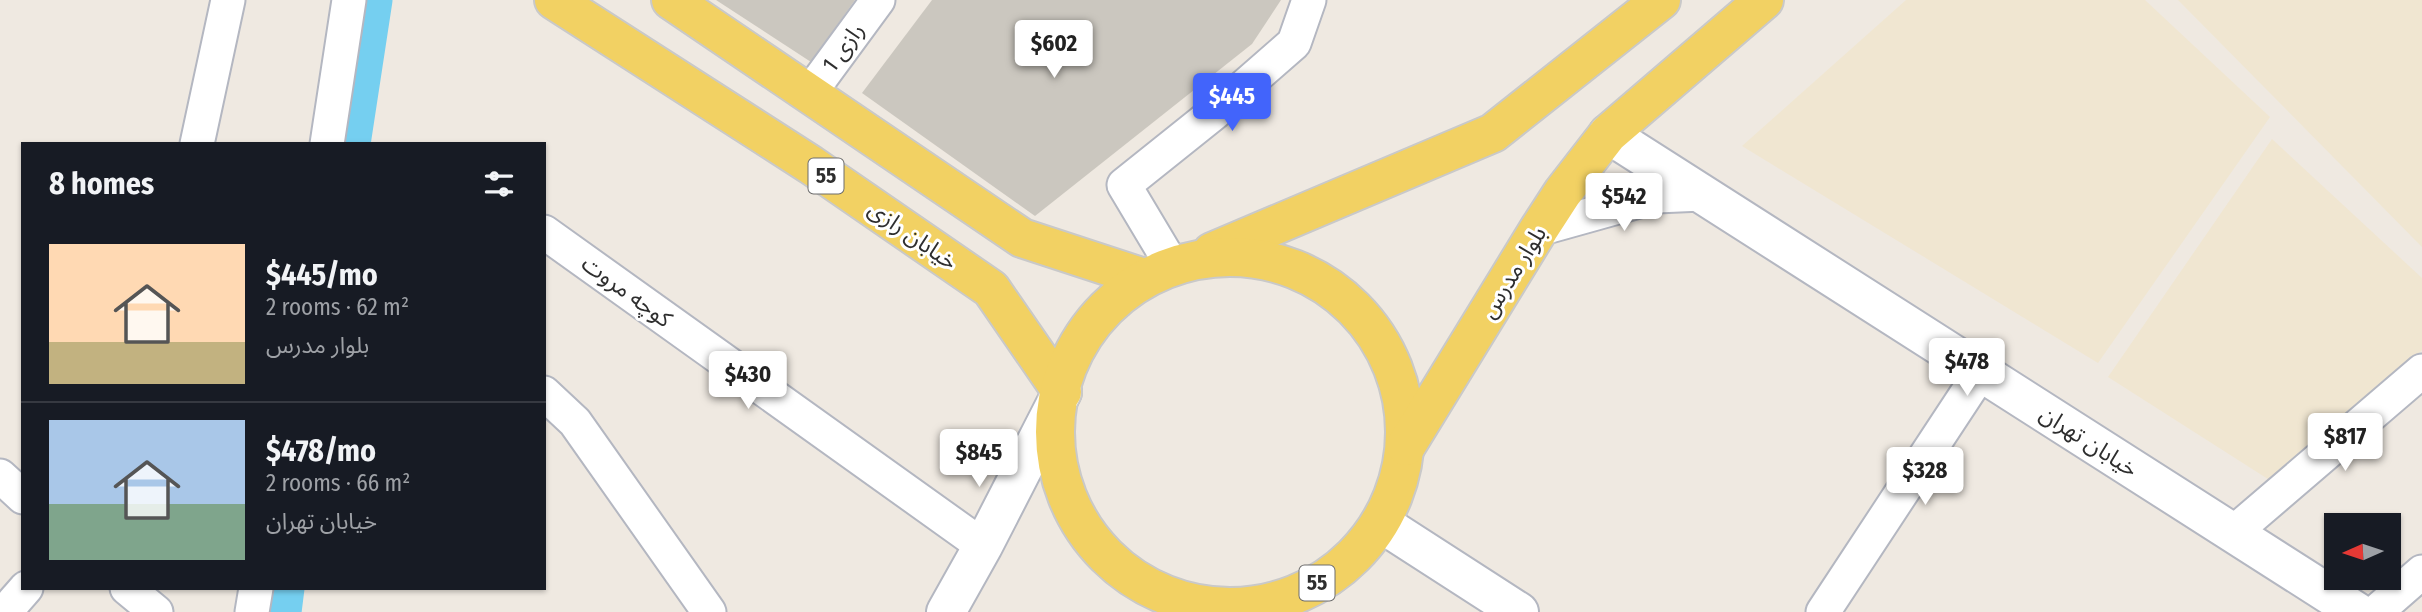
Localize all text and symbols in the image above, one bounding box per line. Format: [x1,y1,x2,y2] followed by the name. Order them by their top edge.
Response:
[816,17,870,77] street label: رازی 1
[1013,20,1095,80] pin: $602
[1031,29,1077,57] text: $602
[1191,74,1273,133] pin: $445
[1209,82,1255,110] text: $445
[808,158,844,194] road number: 55
[480,165,518,203] icon: filters
[49,166,154,202] text: 8 homes
[1583,174,1665,233] pin: $542
[1602,182,1646,210] text: $542
[863,194,963,276] street label: خیابان رازی
[1474,221,1552,323] street label: بلوار مدرس
[576,249,678,334] street label: کوچه مروت
[266,257,378,293] text: $445/mo
[105,272,189,356] icon: home
[266,293,409,321] text: 2 rooms · 62 m²
[266,331,369,359] text: بلوار مدرس
[1926,338,2008,398] pin: $478
[1945,347,1989,375] text: $478
[707,352,789,411] pin: $430
[725,360,771,388] text: $430
[2035,399,2143,483] street label: خیابان تهران
[2304,414,2386,473] pin: $817
[2324,422,2366,450] text: $817
[938,430,1020,489] pin: $845
[266,433,376,469] text: $478/mo
[956,438,1002,466] text: $845
[105,448,189,532] icon: home
[1884,448,1966,507] pin: $328
[1903,456,1947,484] text: $328
[266,469,410,497] text: 2 rooms · 66 m²
[266,507,377,535] text: خیابان تهران
[2324,513,2401,590] north arrow
[2324,513,2401,590] map controls
[1300,566,1334,600] road number: 55

